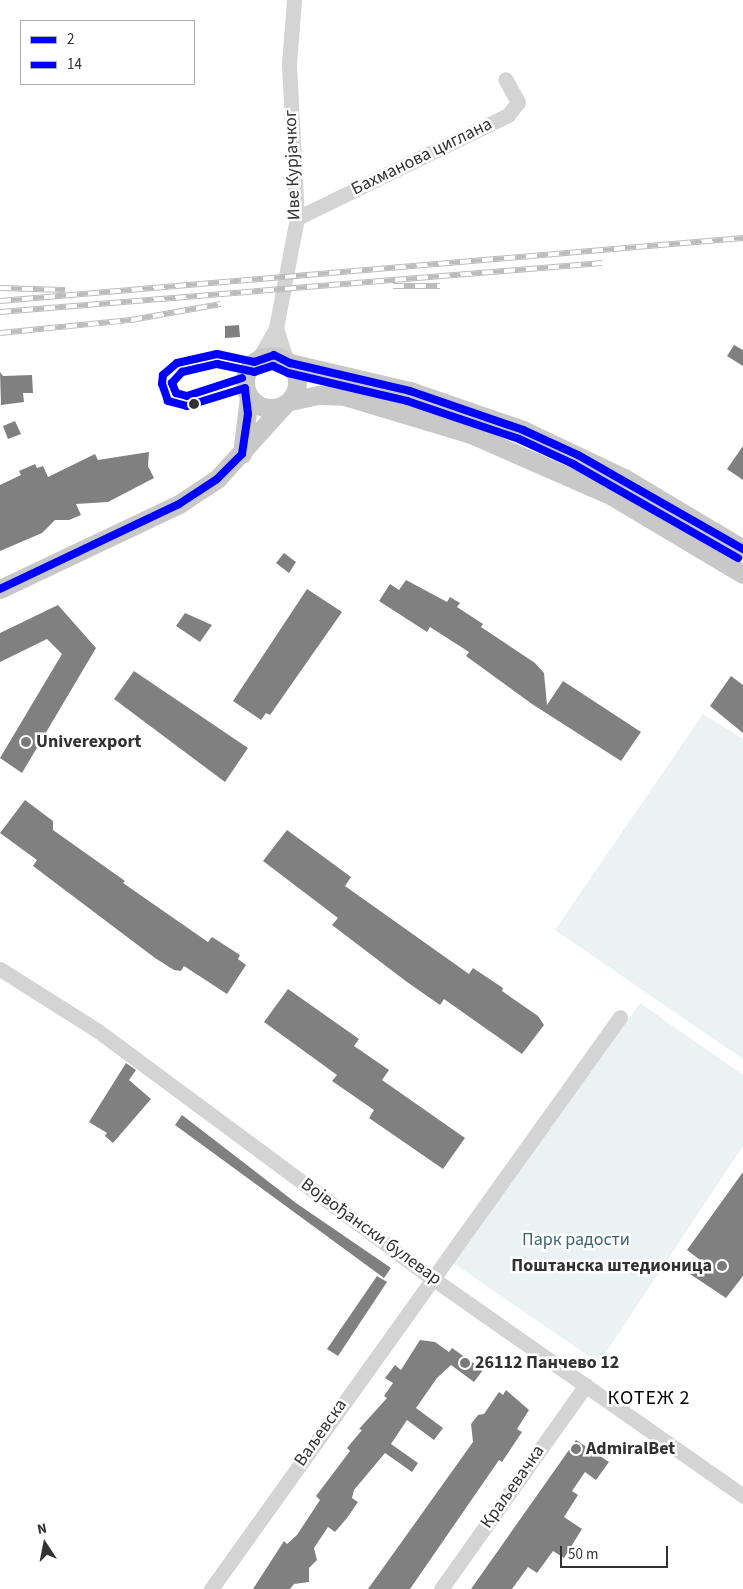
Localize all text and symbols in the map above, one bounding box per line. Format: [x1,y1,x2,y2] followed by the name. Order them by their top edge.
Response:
[20,20,195,85] legend
[67,29,74,50] text: 2
[67,54,82,75] text: 14
[280,109,306,221] street label: Иве Курјачког
[348,114,496,200] street label: Бахманова циглана
[189,399,199,409] unlabelled marker
[36,731,141,753] place label: Univerexport
[20,736,32,748] marker: Univerexport
[297,1174,445,1290] street label: Војвођански булевар
[522,1229,630,1251] park label: Парк радости
[511,1255,712,1277] place label: Поштанска штедионица
[716,1260,728,1272] marker: Поштанска штедионица
[475,1352,619,1374] place label: 26112 Панчево 12
[459,1357,471,1369] marker: 26112 Панчево 12
[607,1386,691,1410] district label: КОТЕЖ 2
[290,1395,352,1471] street label: Ваљевска
[586,1438,675,1460] place label: AdmiralBet
[476,1441,550,1533] street label: Краљевачка
[570,1443,582,1455] marker: AdmiralBet
[20,1519,70,1569] north arrow
[36,1519,49,1540] text: N
[563,1536,670,1568] scale bar
[568,1544,598,1565] text: 50 m

